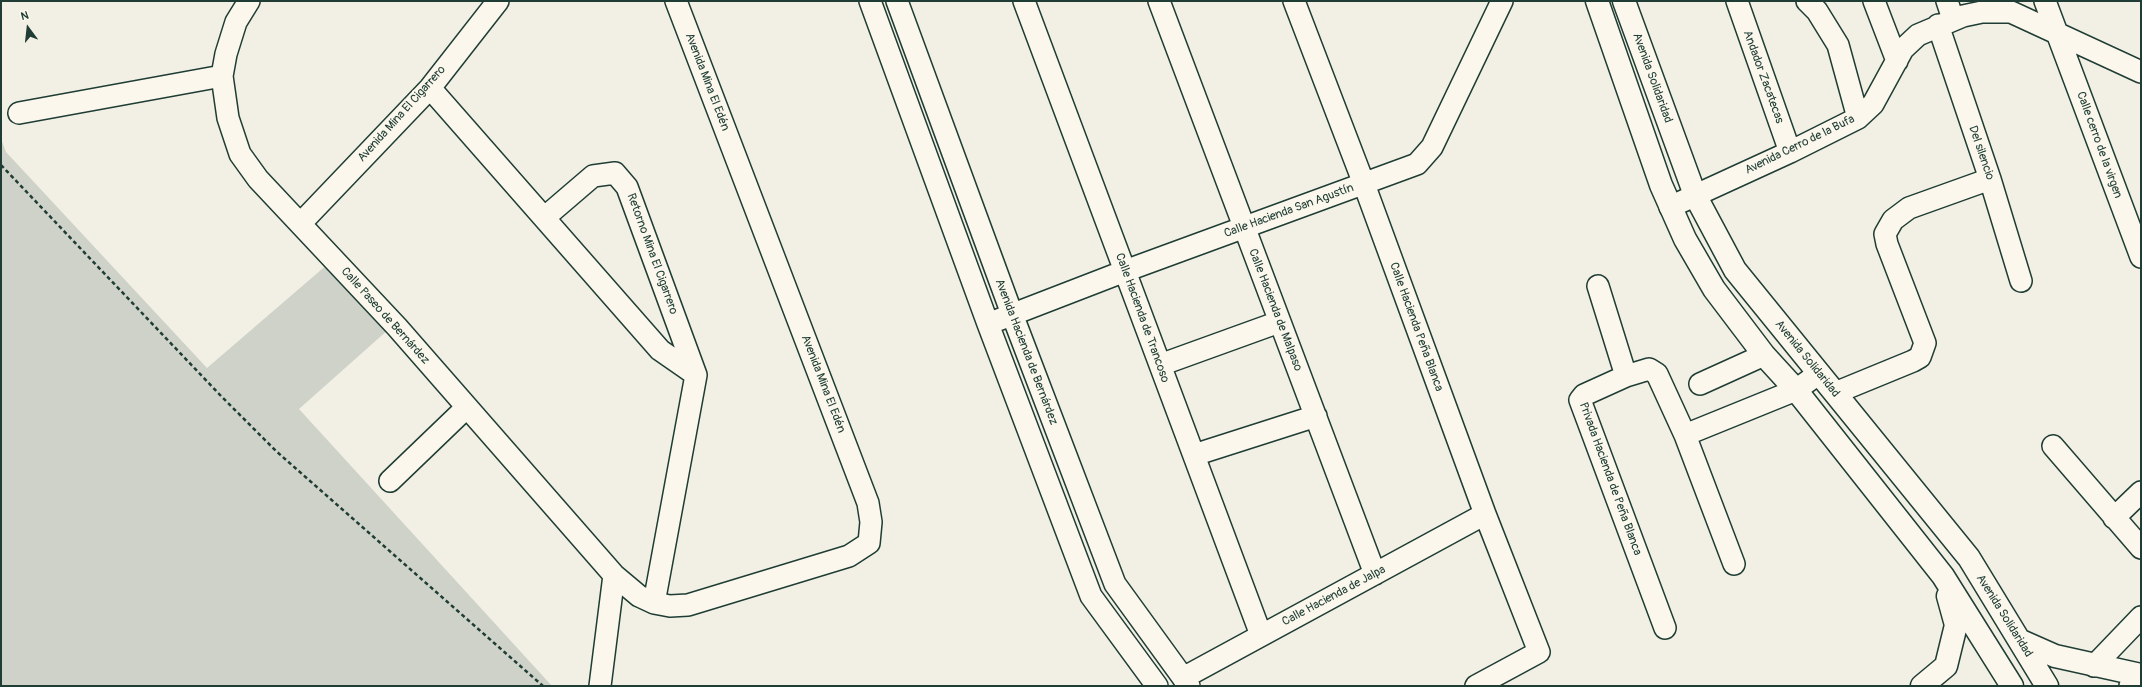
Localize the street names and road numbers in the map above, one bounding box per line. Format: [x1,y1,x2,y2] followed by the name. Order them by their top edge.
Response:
[1739,29,1787,125] street label: Andador Zacatecas
[682,31,732,133] street label: Avenida Mina El Edén
[1629,31,1675,125] street label: Avenida Solidaridad
[355,63,449,165] street label: Avenida Mina El Cigarrero
[2073,90,2125,200] street label: Calle cerro de la virgen
[1743,112,1857,178] street label: Avenida Cerro de la Bufa
[1965,124,1997,182] street label: Del silencio
[1222,181,1356,241] street label: Calle Hacienda San Agustín
[623,192,681,316] street label: Retorno Mina El Cigarrero
[1245,247,1305,373] street label: Calle Hacienda de Malpaso
[1112,251,1172,385] street label: Calle Hacienda de Trancoso
[1386,261,1446,393] street label: Calle Hacienda Peña Blanca
[338,265,432,367] street label: Calle Paseo de Bernárdez
[991,277,1061,427] street label: Avenida Hacienda de Bernárdez
[1772,318,1842,400] street label: Avenida Solidaridad
[798,333,848,435] street label: Avenida Mina El Edén
[1576,401,1644,557] street label: Privada Hacienda de Peña Blanca
[1280,563,1388,629] street label: Calle Hacienda de Jalpa
[1973,572,2035,660] street label: Avenida Solidaridad

